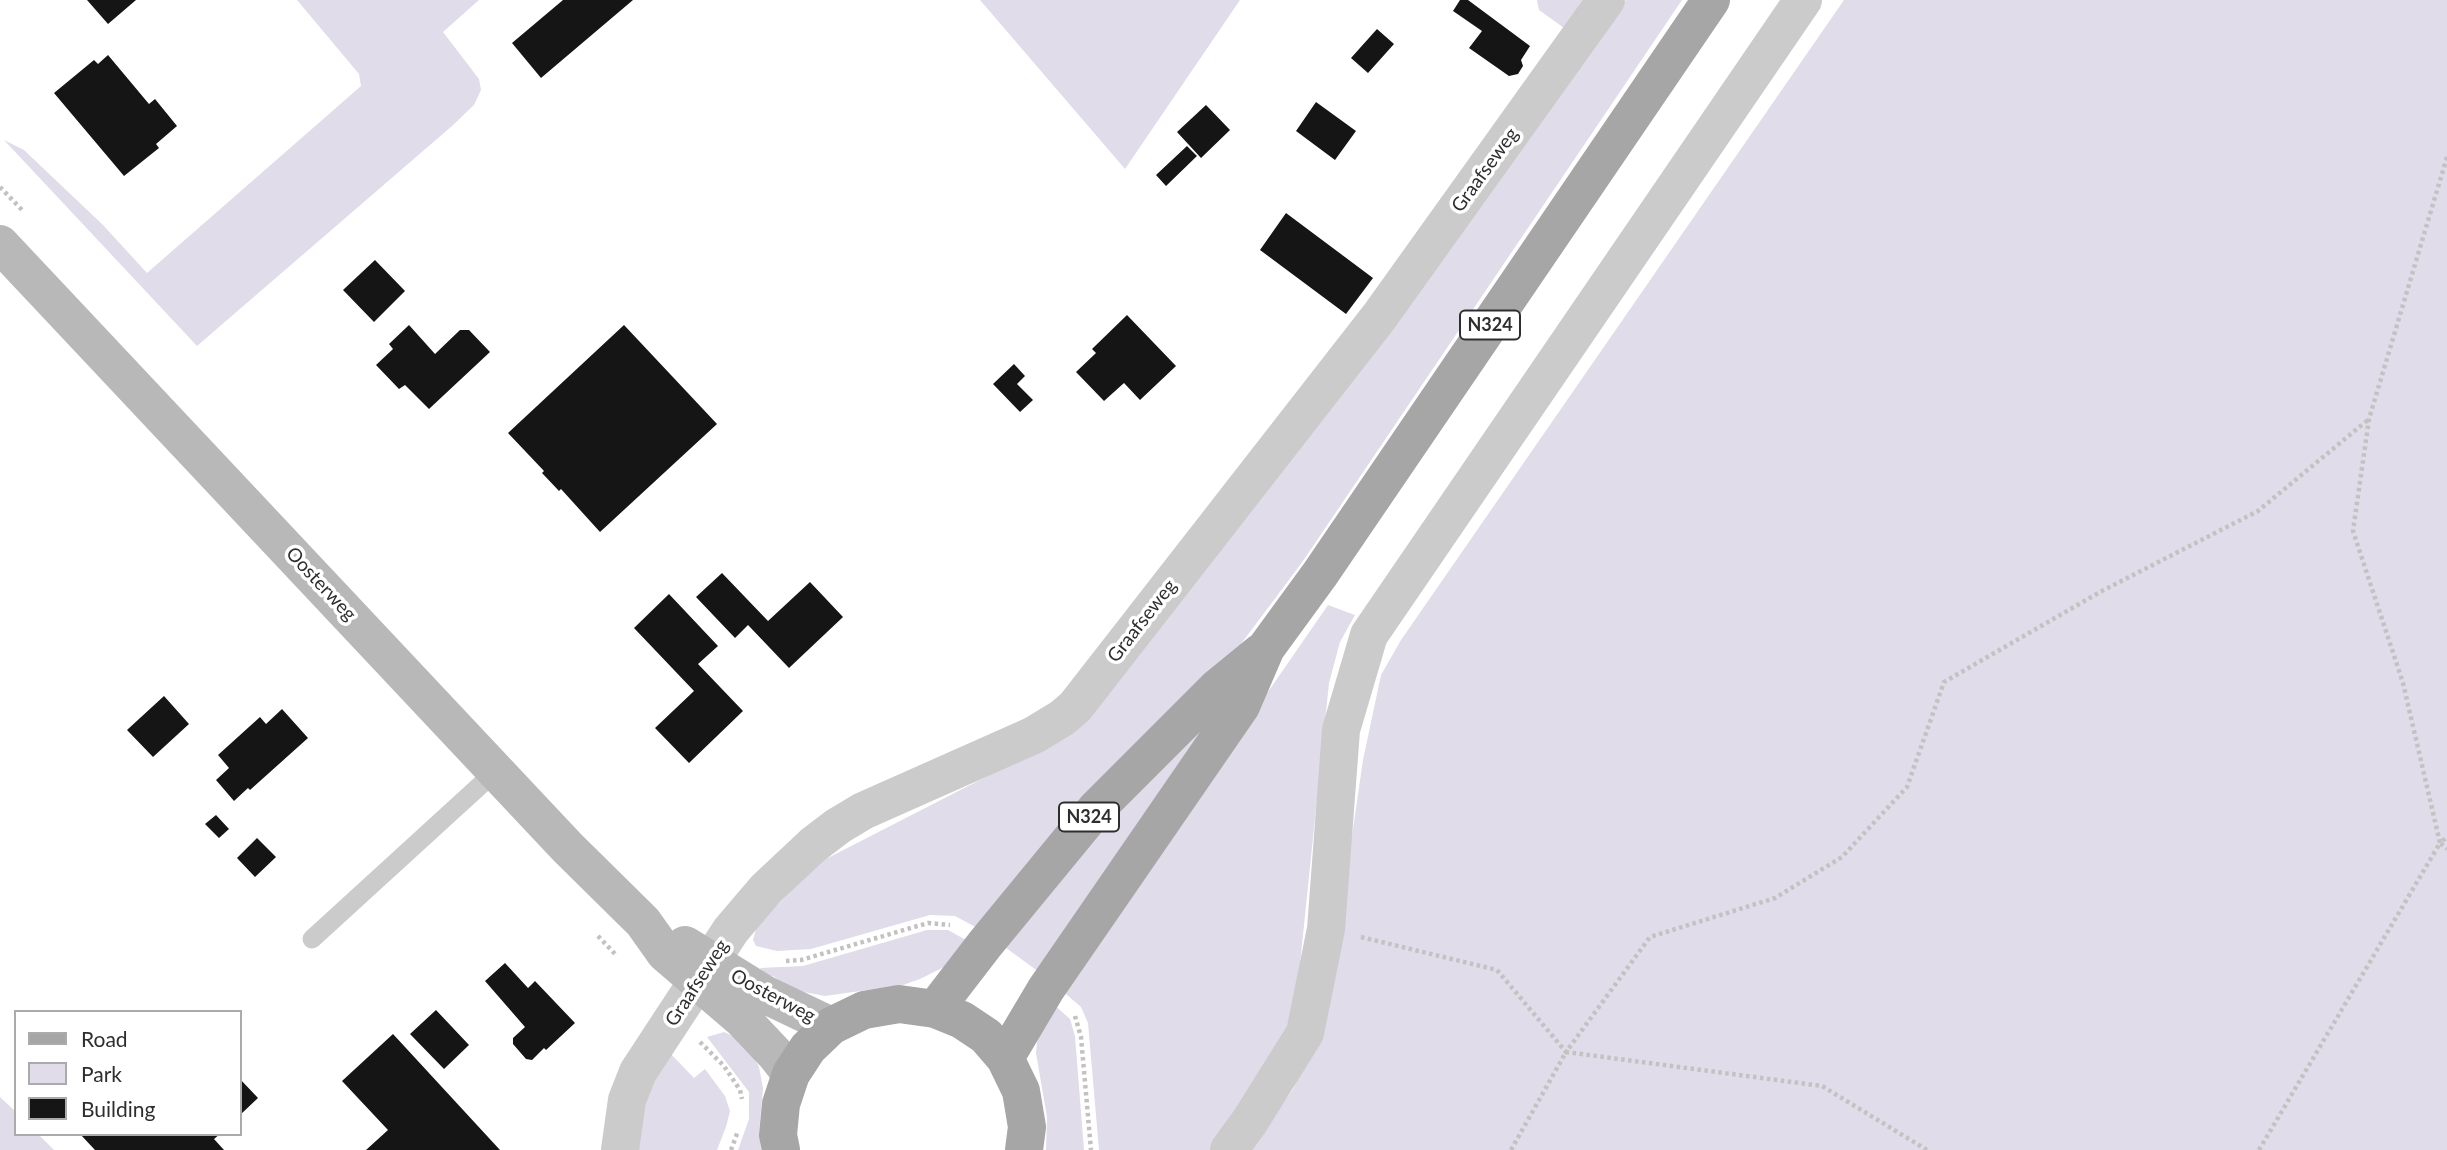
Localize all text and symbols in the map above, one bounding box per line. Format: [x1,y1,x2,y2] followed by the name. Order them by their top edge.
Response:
[1447,123,1523,217] street label: Graafseweg
[1460,310,1520,340] road number: N324
[281,542,361,626] street label: Oosterweg
[1103,575,1181,667] street label: Graafseweg
[1059,802,1119,832] road number: N324
[661,935,733,1031] street label: Graafseweg
[727,964,819,1028] street label: Oosterweg
[14,1010,242,1136] legend
[81,1026,128,1051] text: Road
[81,1061,122,1086] text: Park
[81,1096,156,1121] text: Building

